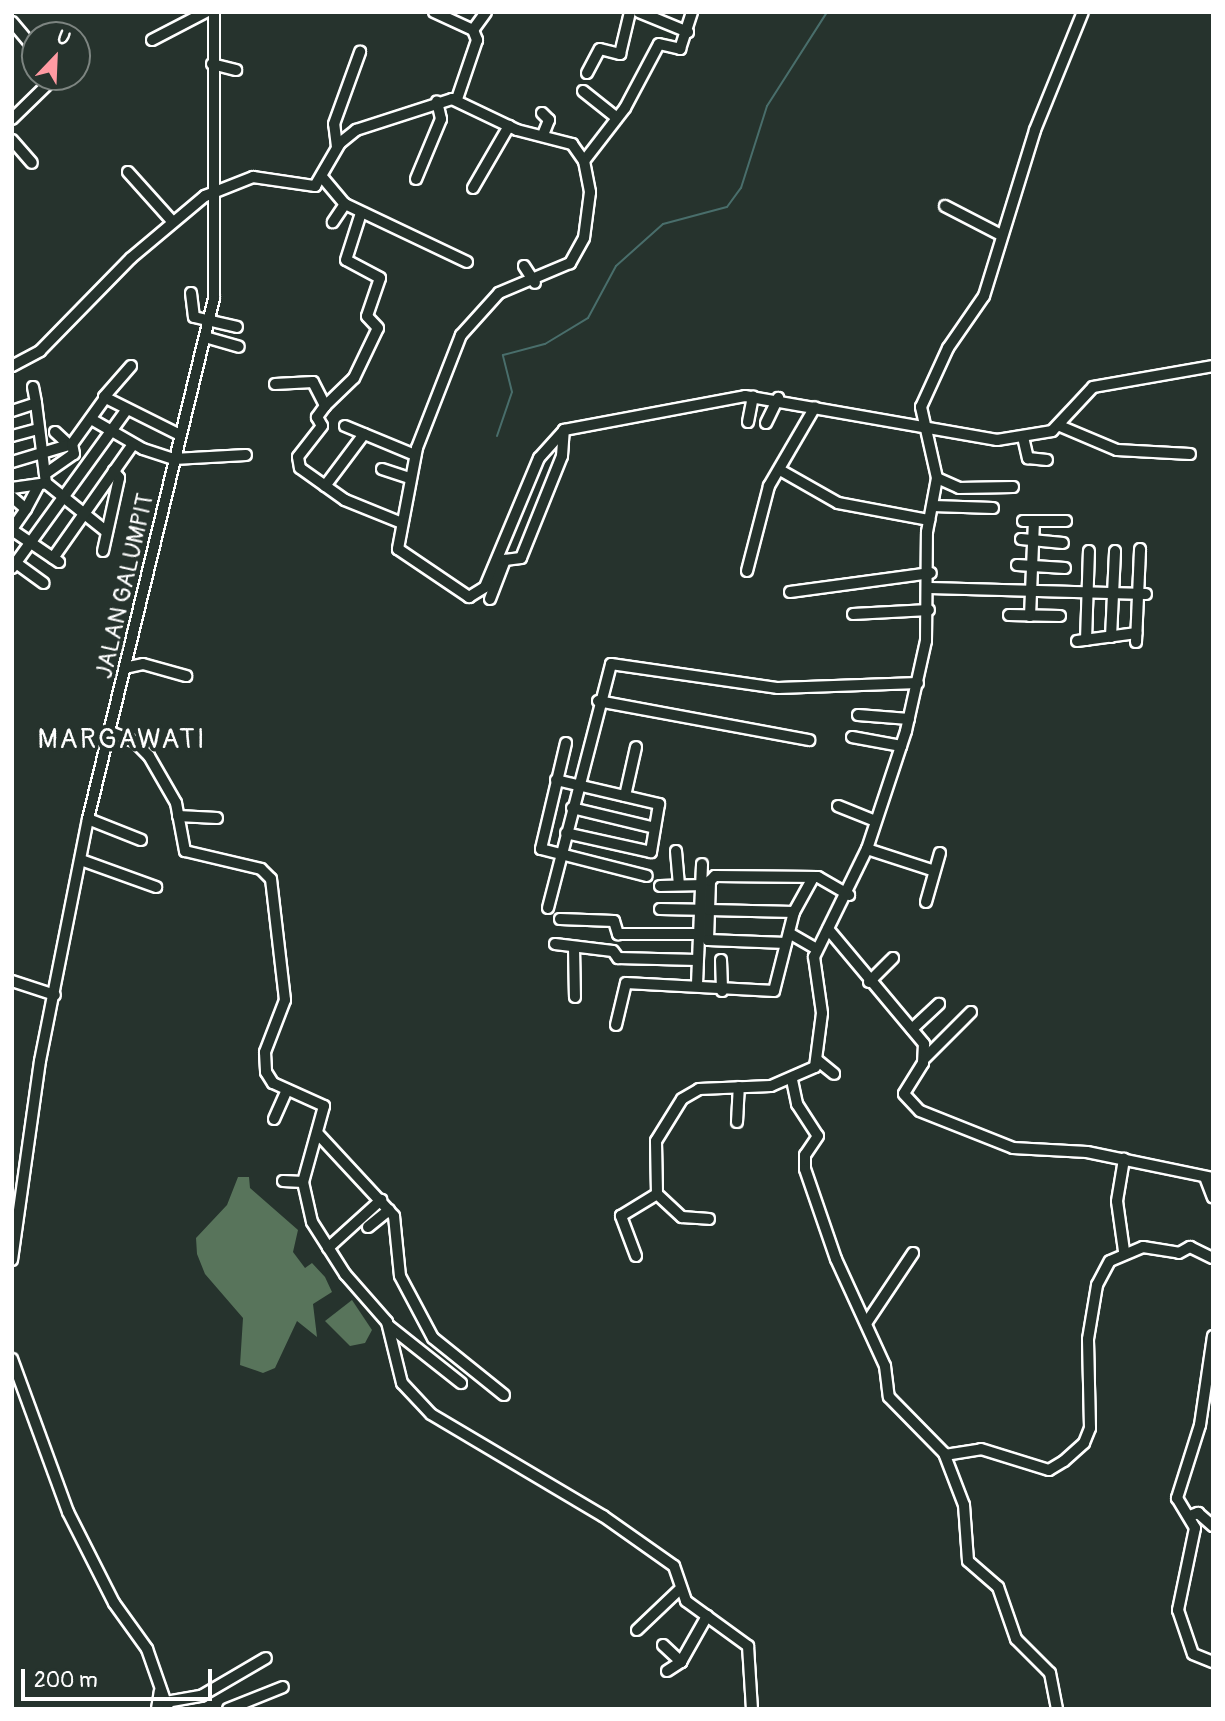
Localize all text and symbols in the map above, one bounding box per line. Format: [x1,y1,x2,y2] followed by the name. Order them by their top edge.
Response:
[21,21,91,91] north arrow
[53,25,74,52] text: U
[90,491,160,681] street label: JALAN GALUMPIT
[39,723,205,757] district label: MARGAWATI
[24,1654,215,1698] scale bar
[34,1667,98,1694] text: 200 m

